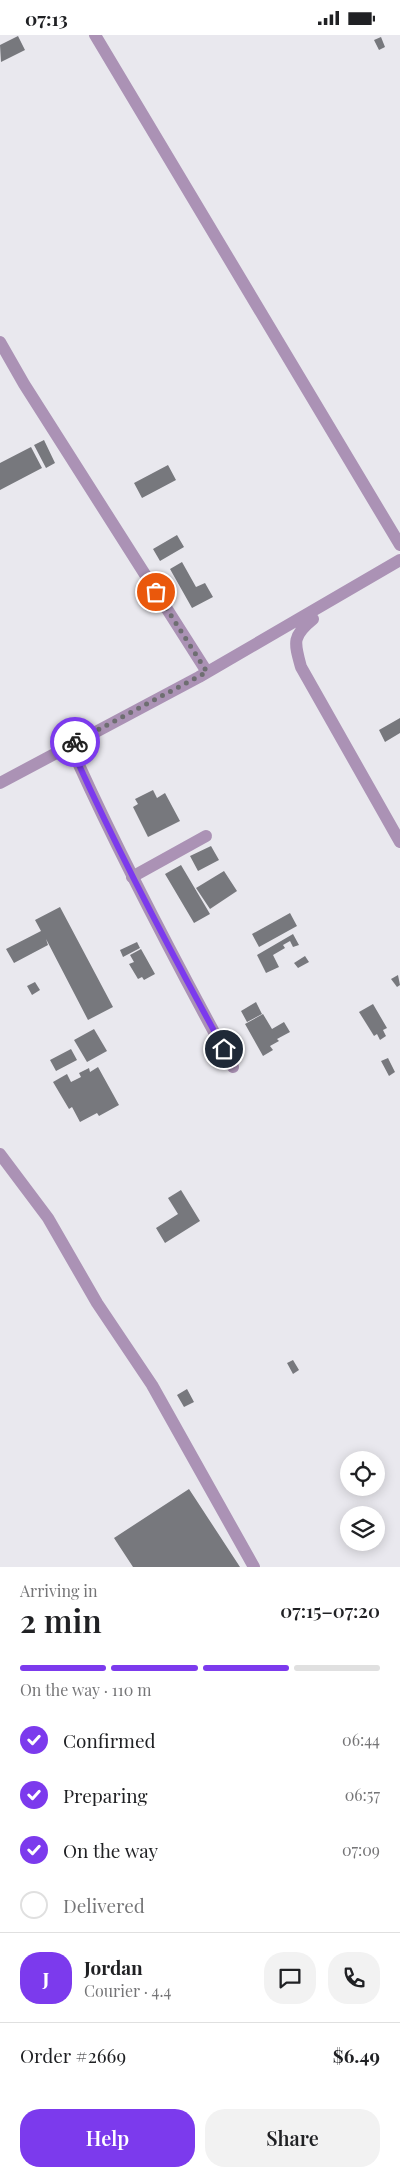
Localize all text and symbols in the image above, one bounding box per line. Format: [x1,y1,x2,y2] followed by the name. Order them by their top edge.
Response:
[25,5,68,31] text: 07:13
[135,571,177,613] pin
[142,578,170,606] icon: bag
[50,717,100,767] courier
[61,728,89,756] icon: bike
[203,1028,245,1070] pin
[210,1035,238,1063] icon: home
[340,1451,385,1551] map controls
[340,1451,385,1496] button: locate
[340,1506,385,1551] button: layers
[20,1580,98,1601] text: Arriving in
[280,1597,380,1623] text: 07:15–07:20
[20,1598,102,1641] text: 2 min
[20,1679,152,1700] text: On the way · 110 m
[20,1726,48,1754] icon: check
[63,1727,156,1753] text: Confirmed
[342,1729,380,1750] text: 06:44
[20,1781,48,1809] icon: check
[63,1782,148,1808] text: Preparing
[345,1784,380,1805] text: 06:57
[20,1836,48,1864] icon: check
[63,1837,158,1863] text: On the way
[342,1839,380,1860] text: 07:09
[63,1892,145,1918] text: Delivered
[264,1952,316,2004] button: chat
[328,1952,380,2004] button: phone
[84,1954,143,1980] text: Jordan
[43,1965,49,1991] text: J
[84,1980,171,2001] text: Courier · 4.4
[20,2042,126,2068] text: Order #2669
[333,2042,380,2068] text: $6.49
[20,2109,195,2167] button: Help
[205,2109,380,2167] button: Share

